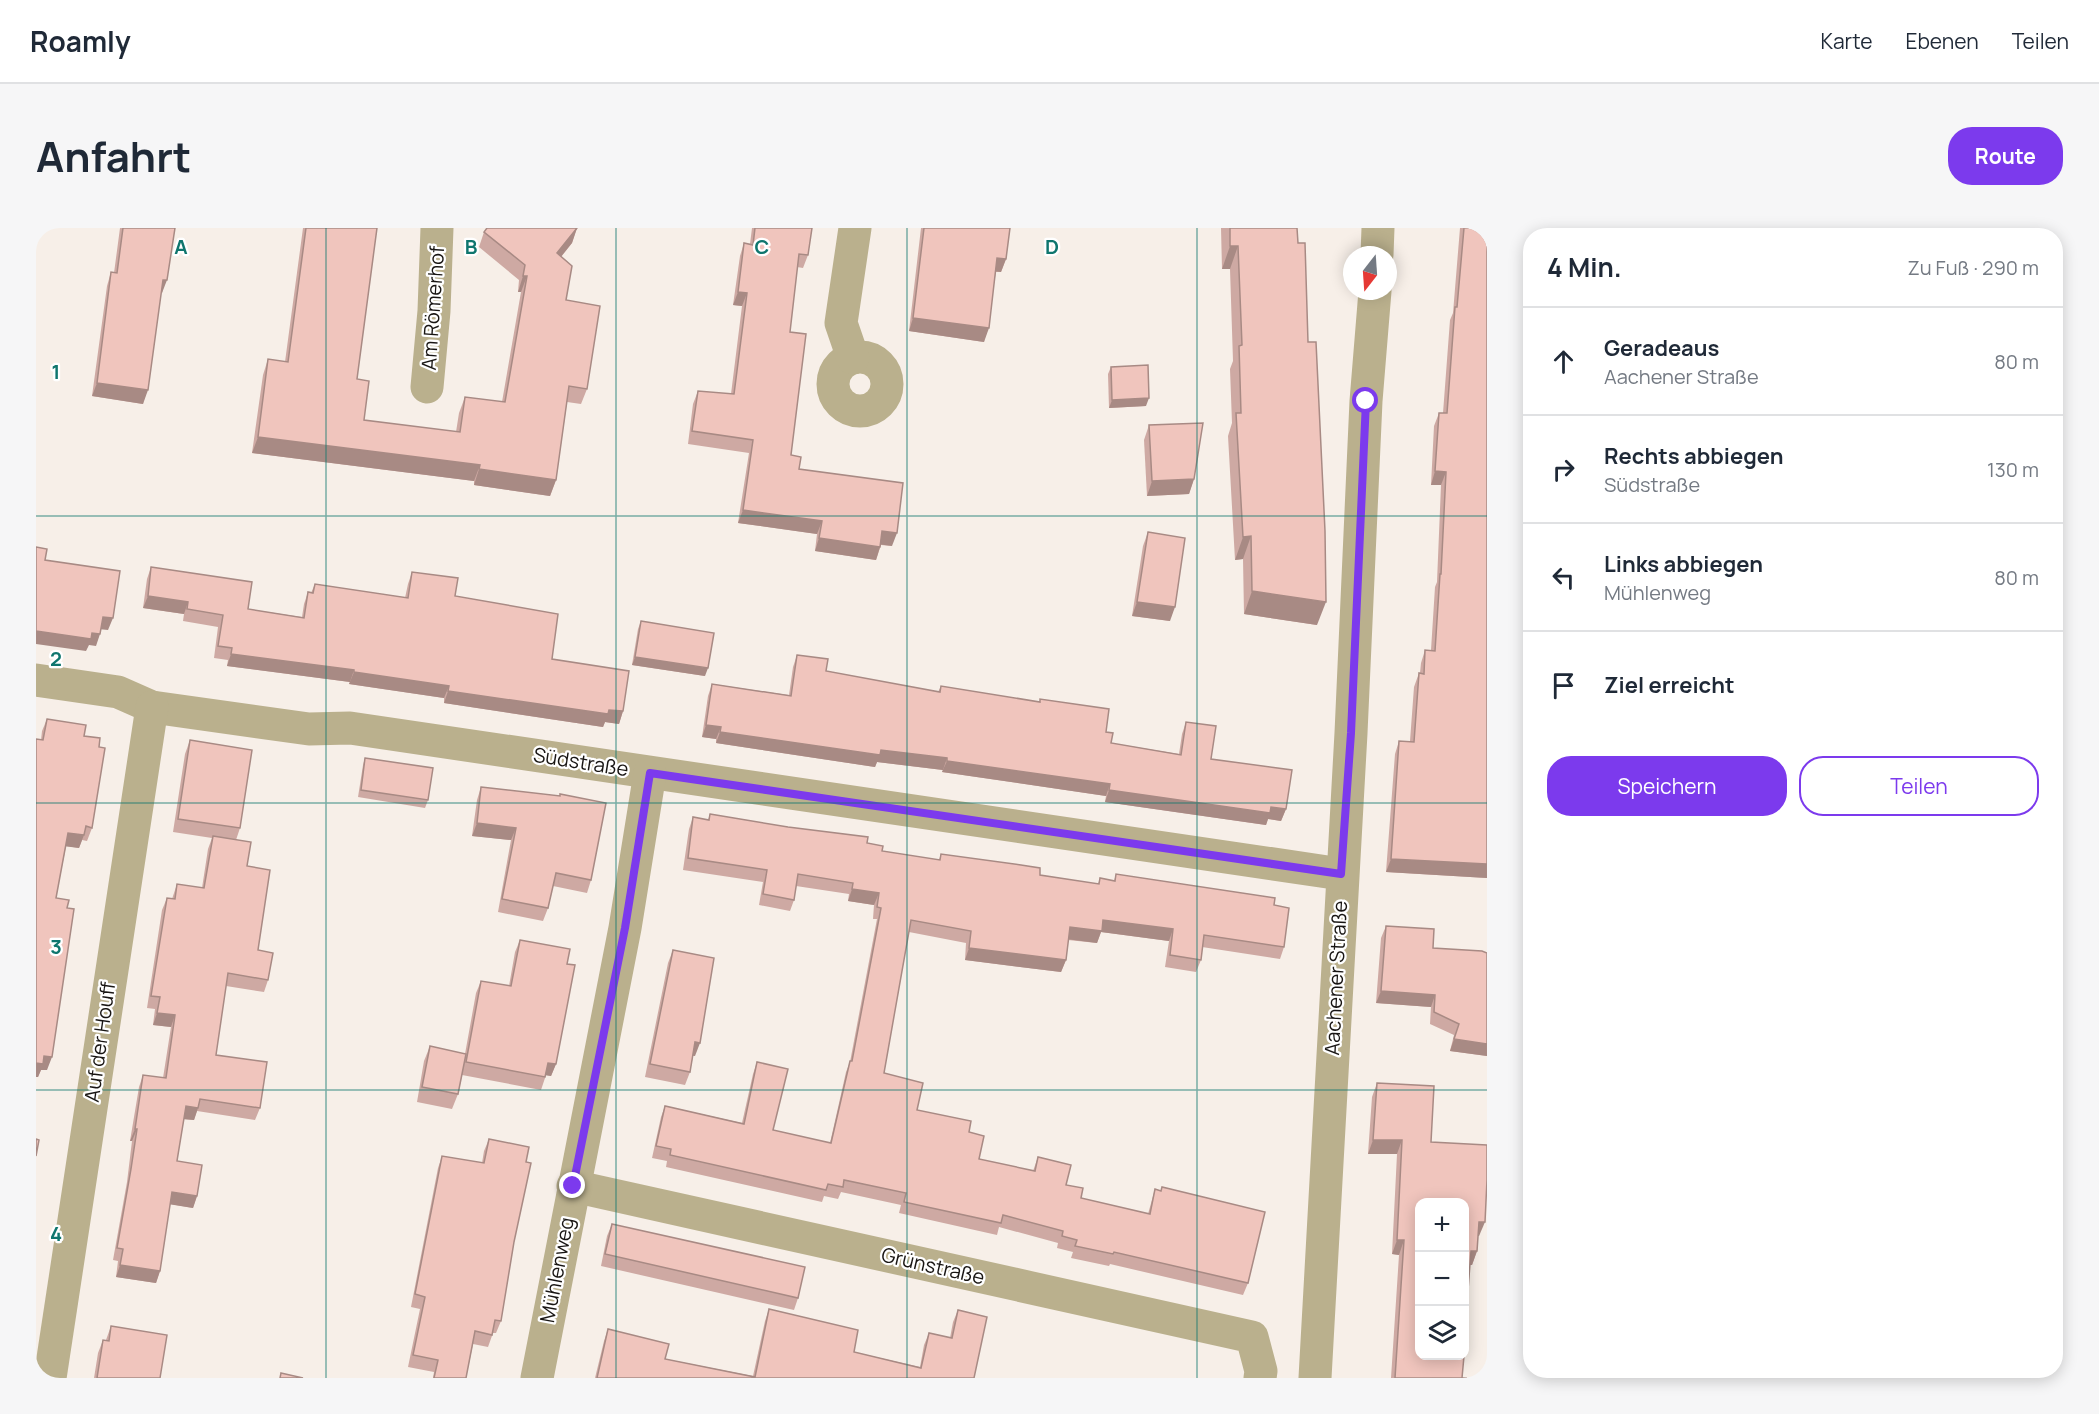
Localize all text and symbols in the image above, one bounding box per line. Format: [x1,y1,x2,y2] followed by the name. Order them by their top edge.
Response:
[30,22,131,60] text: Roamly
[1820,27,1872,55] text: Karte
[1905,27,1979,55] text: Ebenen
[2012,27,2069,55] text: Teilen
[36,127,191,185] text: Anfahrt
[1948,127,2063,185] button: Route
[174,233,188,260] text: A
[465,233,478,260] text: B
[755,233,769,260] text: C
[1045,233,1059,260] text: D
[415,245,450,371] street label: Am Römerhof
[1343,246,1397,300] north arrow
[1547,249,1622,285] text: 4 Min.
[1907,254,2039,281] text: Zu Fuß · 290 m
[1604,333,1719,363] text: Geradeaus
[1547,345,1580,378] icon: ahead
[1994,348,2039,375] text: 80 m
[52,358,60,385] text: 1
[1604,363,1759,390] text: Aachener Straße
[1352,387,1378,413] route start
[1604,441,1783,471] text: Rechts abbiegen
[1547,453,1580,486] icon: right
[1987,456,2039,483] text: 130 m
[1604,471,1700,498] text: Südstraße
[1604,549,1763,579] text: Links abbiegen
[1547,561,1580,594] icon: left
[1994,564,2039,591] text: 80 m
[1604,579,1711,606] text: Mühlenweg
[50,645,62,672] text: 2
[1547,669,1580,702] icon: arrive
[1604,670,1735,700] text: Ziel erreicht
[531,741,631,782] street label: Südstraße
[1547,756,1787,816] button: Speichern
[1799,756,2039,816] button: Teilen
[1318,900,1353,1056] street label: Aachener Straße
[50,933,62,960] text: 3
[78,979,121,1104] street label: Auf der Houff
[559,1172,585,1198] route end
[1415,1198,1469,1360] map controls
[1415,1198,1469,1252] button: +
[533,1215,580,1325] street label: Mühlenweg
[50,1220,62,1247] text: 4
[879,1241,987,1290] street label: Grünstraße
[1415,1252,1469,1306] button: −
[1415,1306,1469,1360] button: layers

